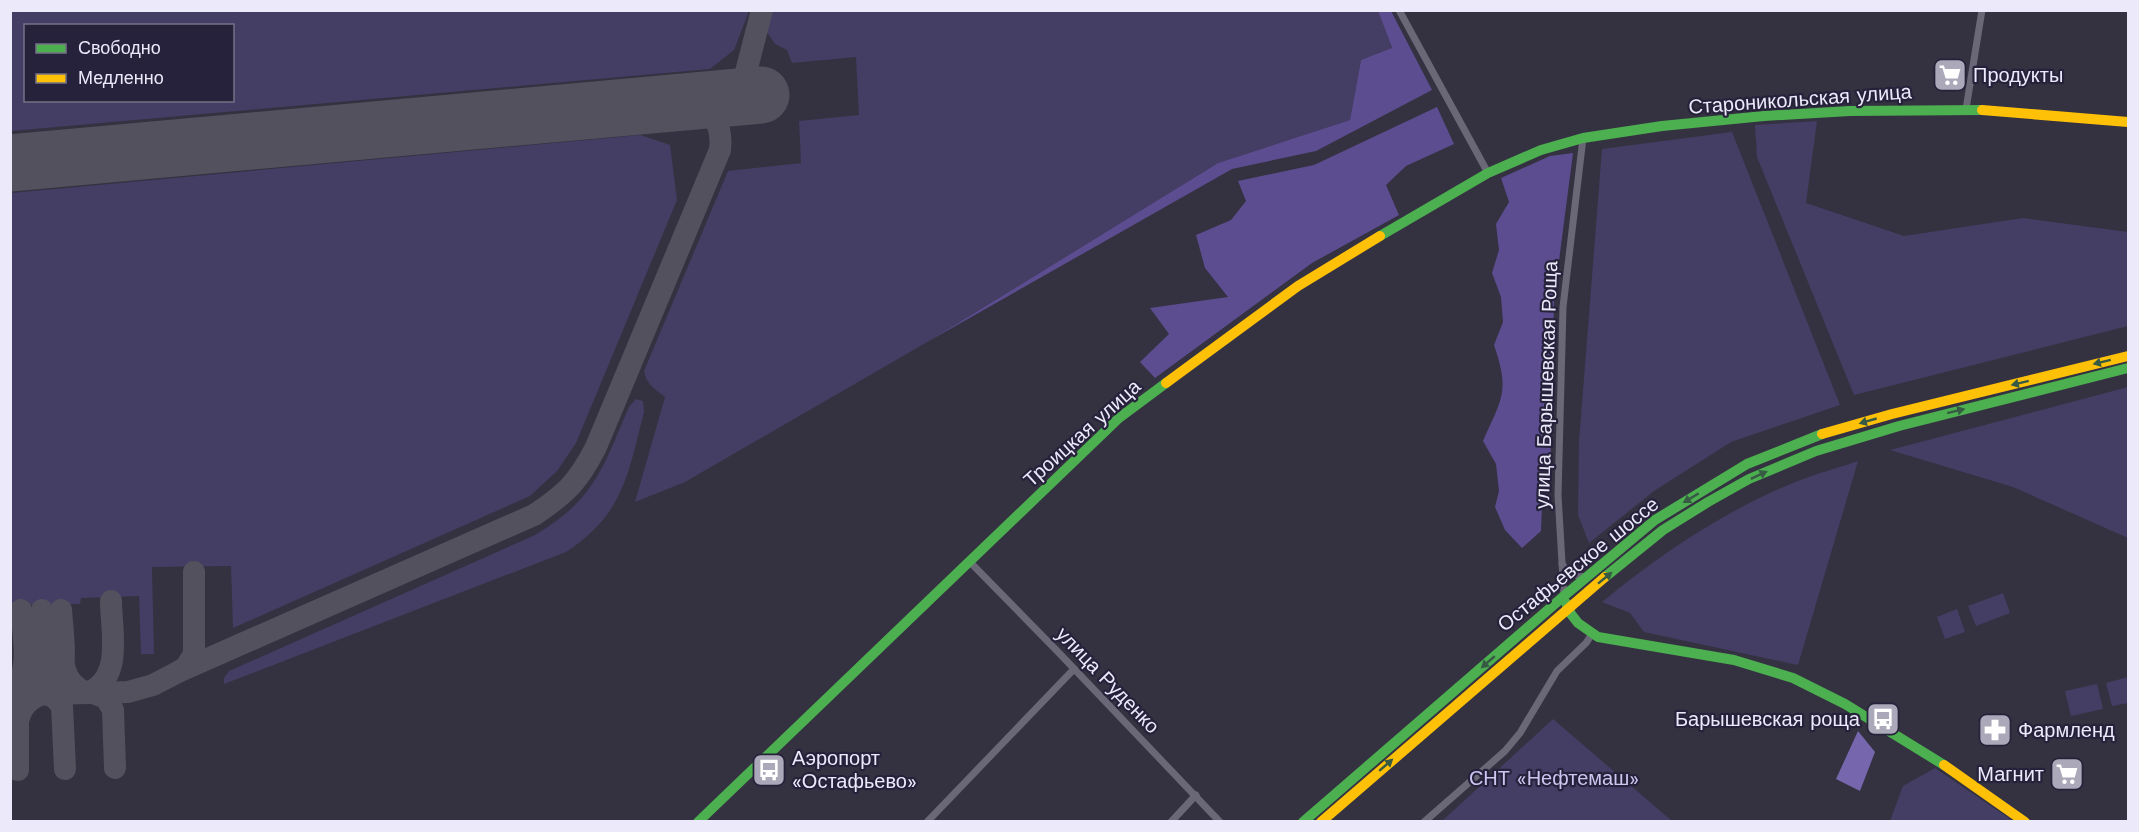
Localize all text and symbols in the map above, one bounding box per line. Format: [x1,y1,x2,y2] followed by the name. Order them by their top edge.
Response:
[24,24,234,102] legend
[78,37,161,58] text: Свободно
[1932,57,1968,93] supermarket icon: Продукты
[1973,63,2063,87] place label: Продукты
[78,67,164,88] text: Медленно
[1688,79,1913,119] street label: Староникольская улица
[1530,260,1562,509] street label: улица Барышевская Роща
[2093,358,2112,368] one-way arrow
[1019,374,1146,492] street label: Троицкая улица
[2010,378,2029,388] one-way arrow
[1947,406,1965,416] one-way arrow
[1859,417,1877,426] one-way arrow
[1751,470,1768,479] one-way arrow
[1493,492,1663,636] street label: Остафьевское шоссе
[1683,493,1699,504] one-way arrow
[1597,571,1613,584] one-way arrow
[1051,622,1165,738] street label: улица Руденко
[1480,655,1496,668] one-way arrow
[1865,701,1901,737] bus stop icon: Барышевская роща
[1675,707,1861,731] place label: Барышевская роща
[1977,712,2013,748] pharmacy icon: Фармленд
[2018,718,2115,742] place label: Фармленд
[792,746,917,793] place label: Аэропорт «Остафьево»
[751,752,787,788] bus stop icon: Аэропорт «Остафьево»
[2049,756,2085,792] supermarket icon: Магнит
[1378,759,1393,772] one-way arrow
[1977,762,2044,786] place label: Магнит
[1469,766,1639,790] park label: СНТ «Нефтемаш»

